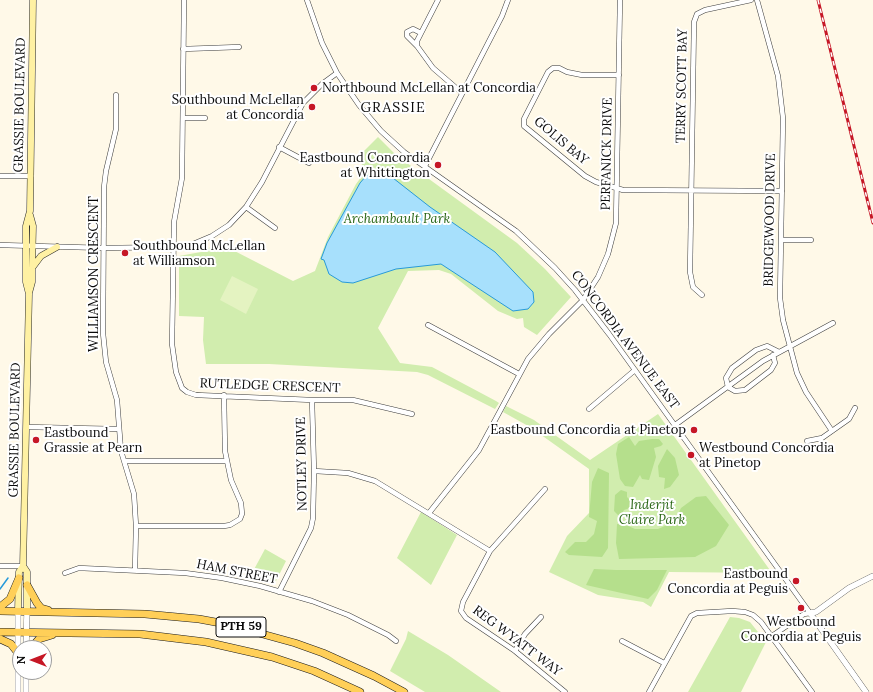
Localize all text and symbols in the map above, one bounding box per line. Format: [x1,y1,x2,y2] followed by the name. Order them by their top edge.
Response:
[673,29,691,143] street label: TERRY SCOTT BAY
[11,37,29,173] street label: GRASSIE BOULEVARD
[322,80,536,96] place label: Northbound McLellan at Concordia
[309,83,319,93] marker: Northbound McLellan at Concordia
[172,92,304,123] place label: Southbound McLellan at Concordia
[598,97,616,211] street label: PERFANICK DRIVE
[360,100,426,116] district label: GRASSIE
[307,102,317,112] marker: Southbound McLellan at Concordia
[531,114,591,168] street label: GOLIS BAY
[299,150,430,181] place label: Eastbound Concordia at Whittington
[761,153,779,287] street label: BRIDGEWOOD DRIVE
[433,160,443,170] marker: Eastbound Concordia at Whittington
[86,196,102,352] street label: WILLIAMSON CRESCENT
[344,211,450,227] park label: Archambault Park
[133,238,265,269] place label: Southbound McLellan at Williamson
[120,248,130,258] marker: Southbound McLellan at Williamson
[568,268,682,412] street label: CONCORDIA AVENUE EAST
[6,362,24,498] street label: GRASSIE BOULEVARD
[199,376,341,396] street label: RUTLEDGE CRESCENT
[293,417,311,511] street label: NOTLEY DRIVE
[490,422,686,438] place label: Eastbound Concordia at Pinetop
[44,425,142,456] place label: Eastbound Grassie at Pearn
[689,425,699,435] marker: Eastbound Concordia at Pinetop
[31,435,41,445] marker: Eastbound Grassie at Pearn
[699,440,834,471] place label: Westbound Concordia at Pinetop
[686,450,696,460] marker: Westbound Concordia at Pinetop
[619,497,685,528] park label: Inderjit Claire Park
[195,557,279,587] street label: HAM STREET
[667,566,788,597] place label: Eastbound Concordia at Peguis
[791,576,801,586] marker: Eastbound Concordia at Peguis
[470,603,564,679] street label: REG WYATT WAY
[796,603,806,613] marker: Westbound Concordia at Peguis
[741,614,861,645] place label: Westbound Concordia at Peguis
[216,617,266,637] road number: PTH 59
[12,640,52,680] north arrow
[14,656,28,664] text: N

